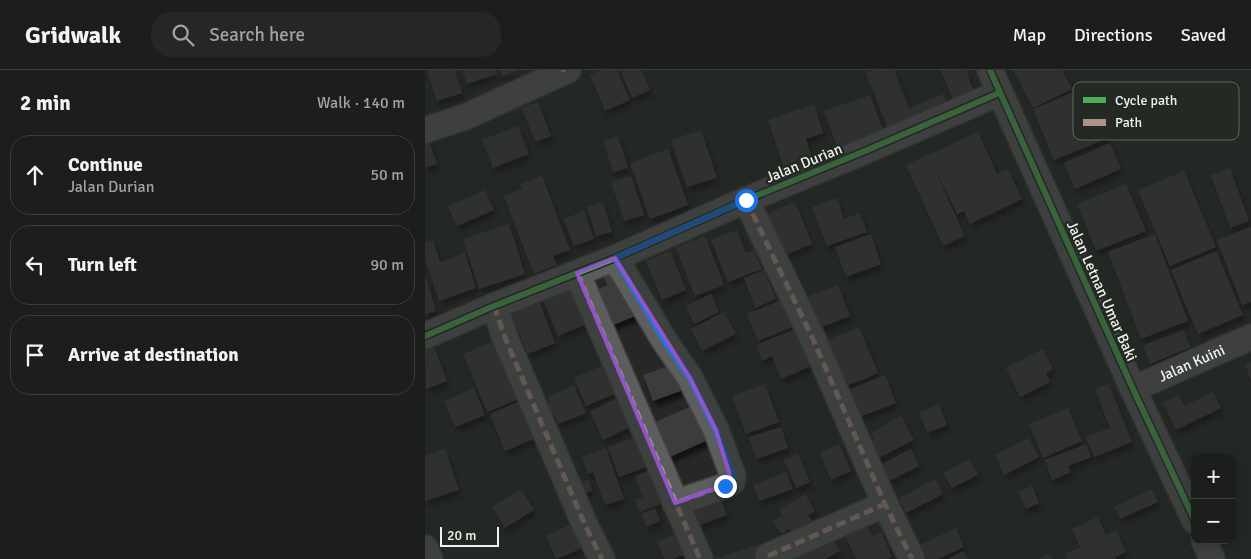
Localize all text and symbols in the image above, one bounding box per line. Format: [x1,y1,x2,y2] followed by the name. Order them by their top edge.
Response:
[151,12,501,57] search box
[25,20,121,50] text: Gridwalk
[169,21,197,49] icon: search
[209,23,305,47] text: Search here
[1013,24,1046,46] text: Map
[1074,24,1153,46] text: Directions
[1181,24,1226,46] text: Saved
[1073,82,1239,140] legend
[20,90,71,116] text: 2 min
[1115,92,1177,109] text: Cycle path
[317,93,405,113] text: Walk · 140 m
[1115,114,1142,131] text: Path
[763,139,845,187] street label: Jalan Durian
[68,153,143,177] text: Continue
[21,161,49,189] icon: ahead
[370,165,404,185] text: 50 m
[68,177,154,197] text: Jalan Durian
[735,189,758,212] route start
[1063,218,1141,364] street label: Jalan Letnan Umar Baki
[21,251,49,279] icon: left
[68,253,137,277] text: Turn left
[370,255,404,275] text: 90 m
[21,341,49,369] icon: arrive
[1156,341,1228,386] street label: Jalan Kuini
[68,343,239,367] text: Arrive at destination
[1191,454,1236,544] map controls
[1191,454,1236,499] button: +
[714,475,737,498] route end
[1191,499,1236,544] button: −
[440,524,499,547] scale bar
[447,527,476,544] text: 20 m

